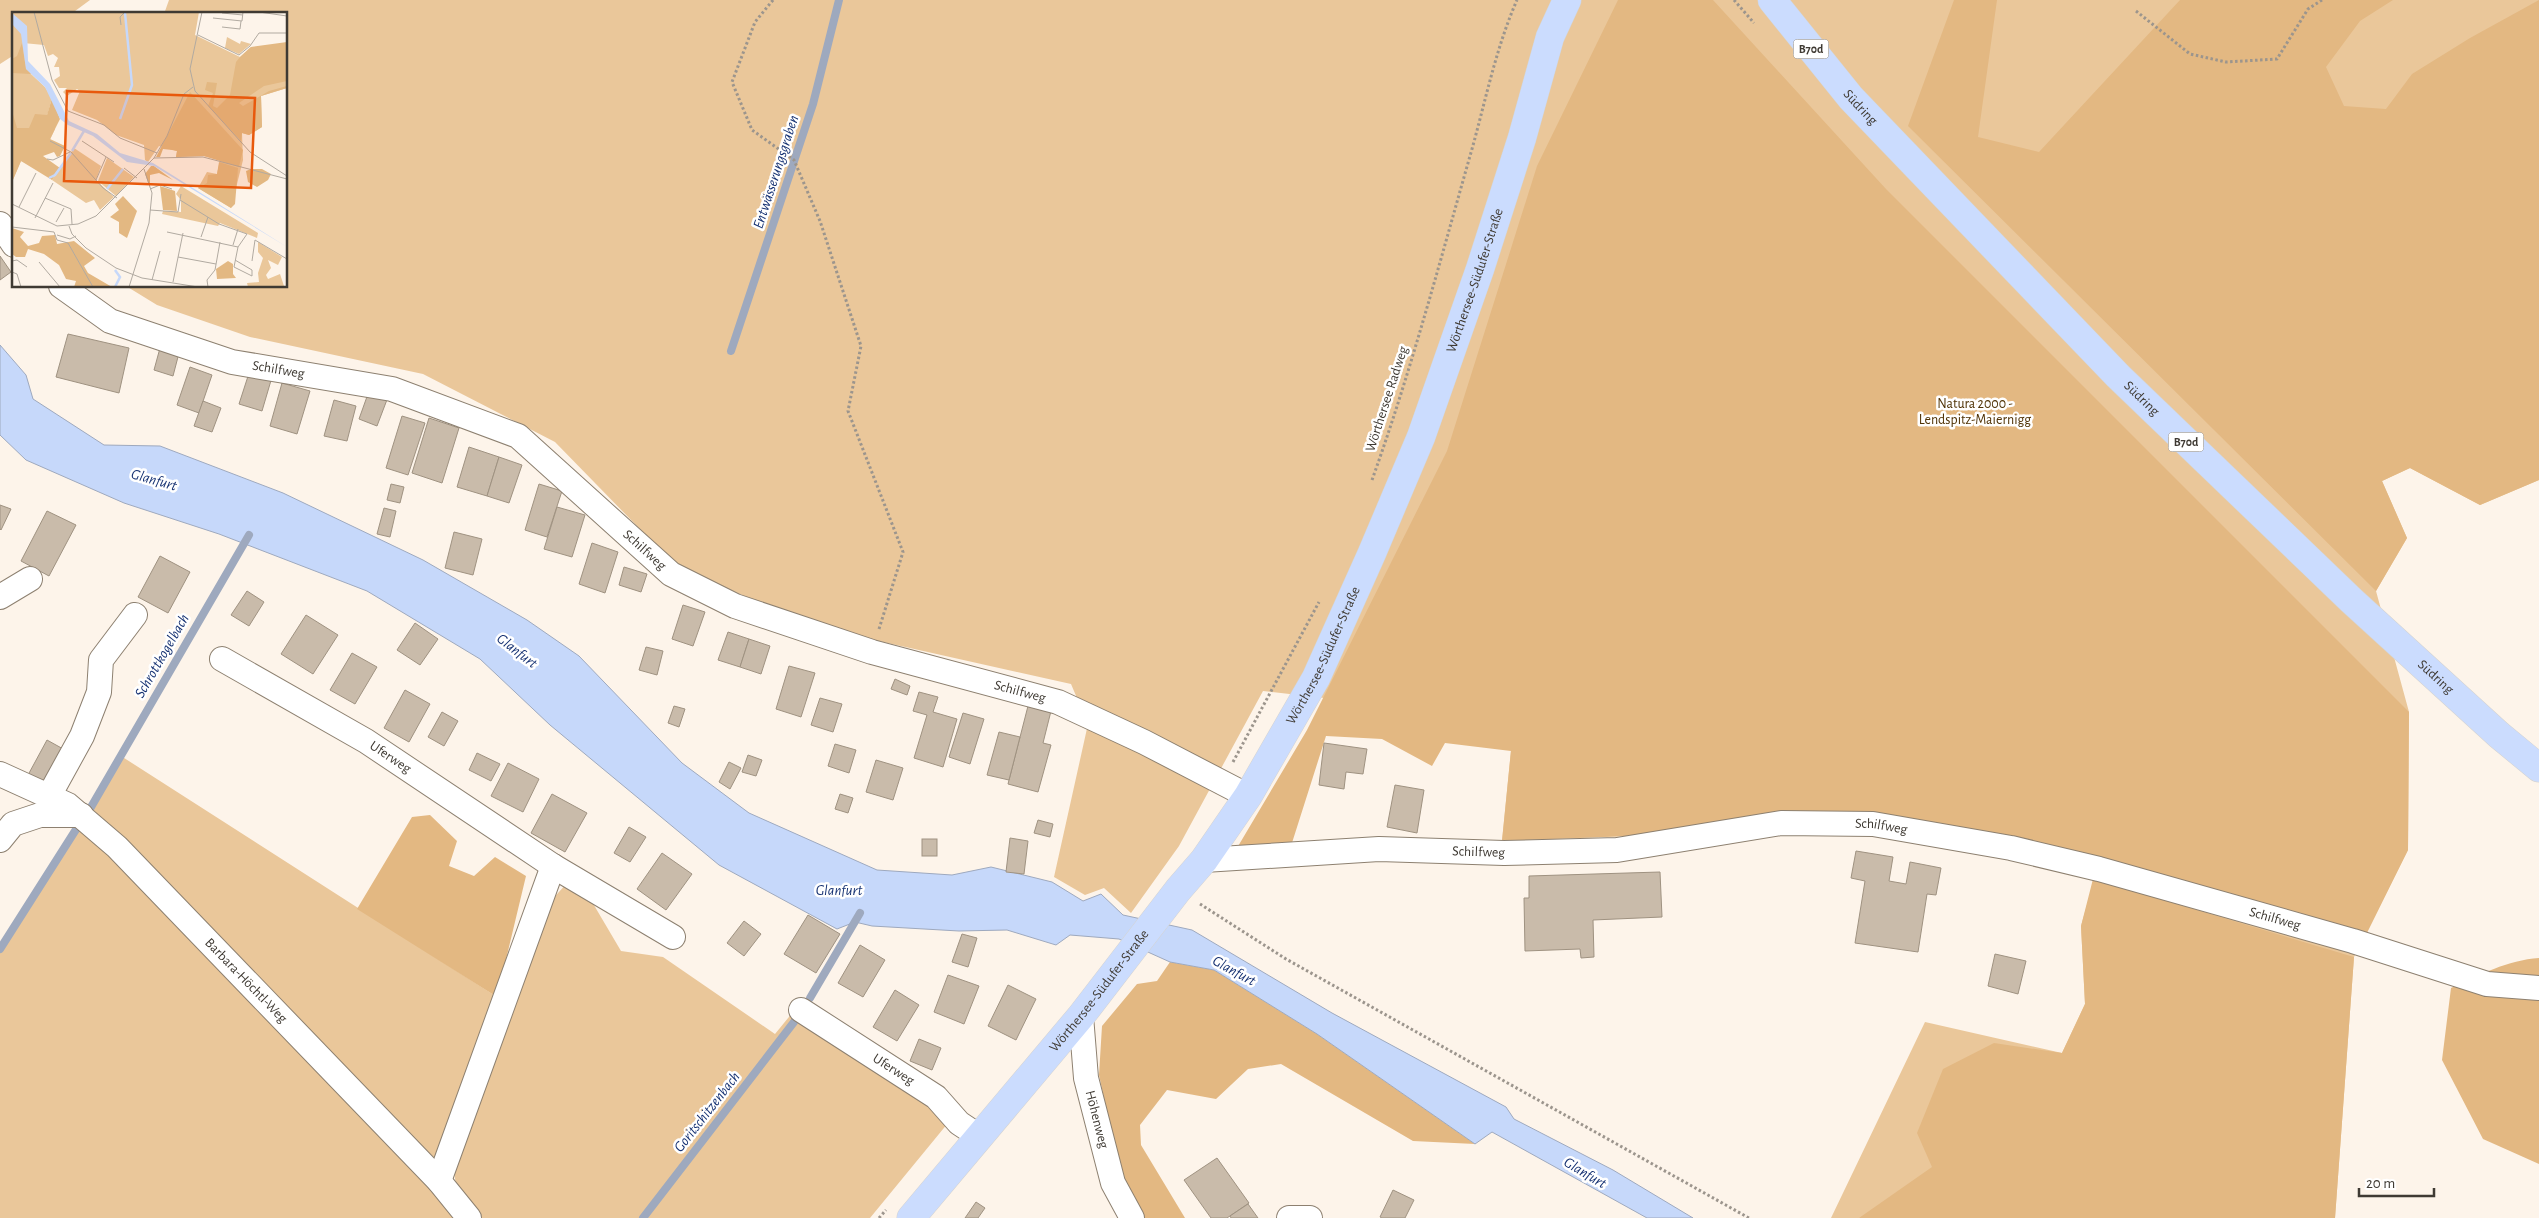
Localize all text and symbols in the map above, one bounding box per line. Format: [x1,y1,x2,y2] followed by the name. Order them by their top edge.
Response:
[12,12,288,288] inset map
[1794,40,1828,59] road number: B70d
[1840,87,1880,128] street label: Südring
[751,113,801,231] water label: Entwässerungsgraben
[1444,207,1506,355] street label: Wörthersee-Südufer-Straße
[1363,344,1411,453] street label: Wörthersee Radweg
[251,359,306,381] street label: Schilfweg
[2121,379,2162,419] street label: Südring
[1919,397,2031,427] park label: Natura 2000 - Lendspitz-Maiernigg
[2168,432,2204,452] road number: B70d
[129,466,179,494] water label: Glanfurt
[620,527,669,573] street label: Schilfweg
[1284,585,1363,727] street label: Wörthersee-Südufer-Straße
[132,612,192,700] water label: Schrottkogelbach
[494,631,540,671] water label: Glanfurt
[2415,657,2456,697] street label: Südring
[993,678,1047,705] street label: Schilfweg
[367,739,414,776] street label: Uferweg
[1855,817,1909,837] street label: Schilfweg
[1452,844,1505,860] street label: Schilfweg
[816,883,862,898] water label: Glanfurt
[2248,905,2302,933] street label: Schilfweg
[1047,927,1152,1055] street label: Wörthersee-Südufer-Straße
[202,936,290,1026] street label: Barbara-Höchtl-Weg
[1210,953,1258,989] water label: Glanfurt
[870,1051,917,1088] street label: Uferweg
[671,1069,743,1155] water label: Goritschitzenbach
[1082,1089,1111,1150] street label: Höhenweg
[1561,1155,1609,1191] water label: Glanfurt
[2359,1166,2434,1198] scale bar
[2366,1176,2395,1191] text: 20 m

